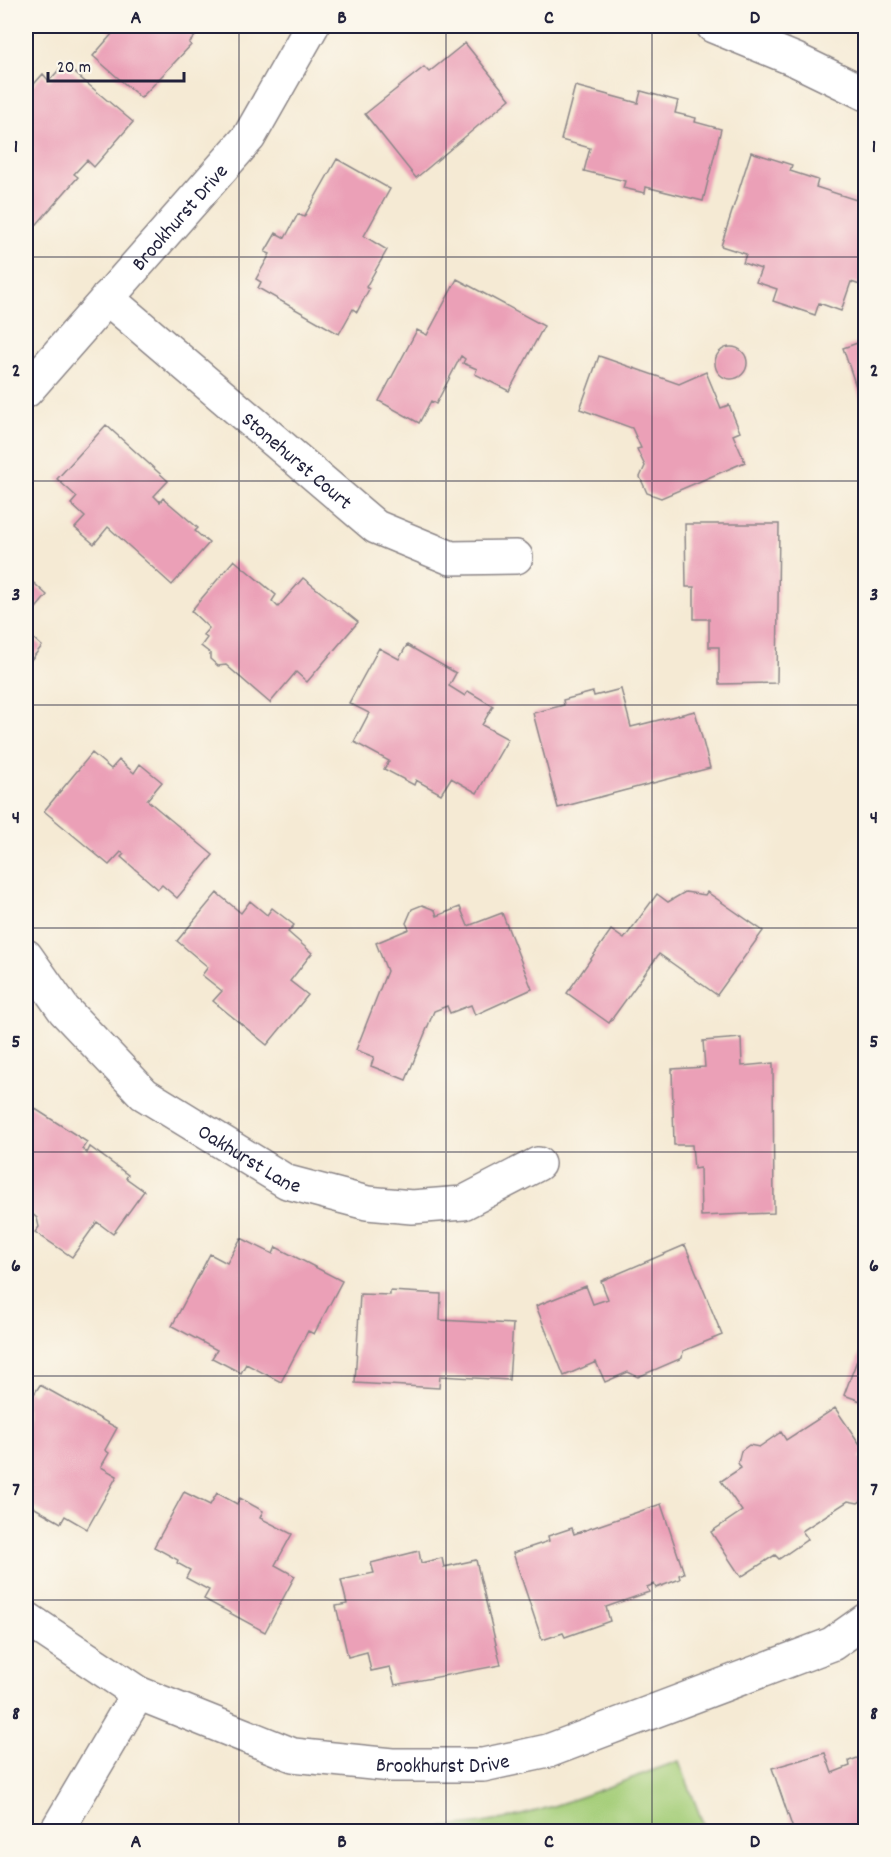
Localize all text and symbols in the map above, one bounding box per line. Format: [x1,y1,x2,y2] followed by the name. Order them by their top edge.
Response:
[131,5,142,33] text: A
[337,5,347,33] text: B
[544,5,554,33] text: C
[750,5,761,33] text: D
[48,45,184,83] scale bar
[57,56,91,81] text: 20 m
[14,134,18,162] text: 1
[872,134,876,162] text: 1
[126,159,237,279] street label: Brookhurst Drive
[12,358,20,386] text: 2
[870,358,878,386] text: 2
[233,406,358,519] street label: Stonehurst Court
[12,582,20,610] text: 3
[870,582,878,610] text: 3
[12,805,20,833] text: 4
[870,805,878,833] text: 4
[11,1029,21,1057] text: 5
[869,1029,879,1057] text: 5
[191,1118,304,1203] street label: Oakhurst Lane
[11,1253,21,1281] text: 6
[869,1253,879,1281] text: 6
[12,1477,20,1505] text: 7
[870,1477,878,1505] text: 7
[12,1701,20,1729] text: 8
[870,1701,878,1729] text: 8
[374,1748,513,1783] street label: Brookhurst Drive
[131,1829,142,1857] text: A
[337,1829,347,1857] text: B
[544,1829,554,1857] text: C
[750,1829,761,1857] text: D

